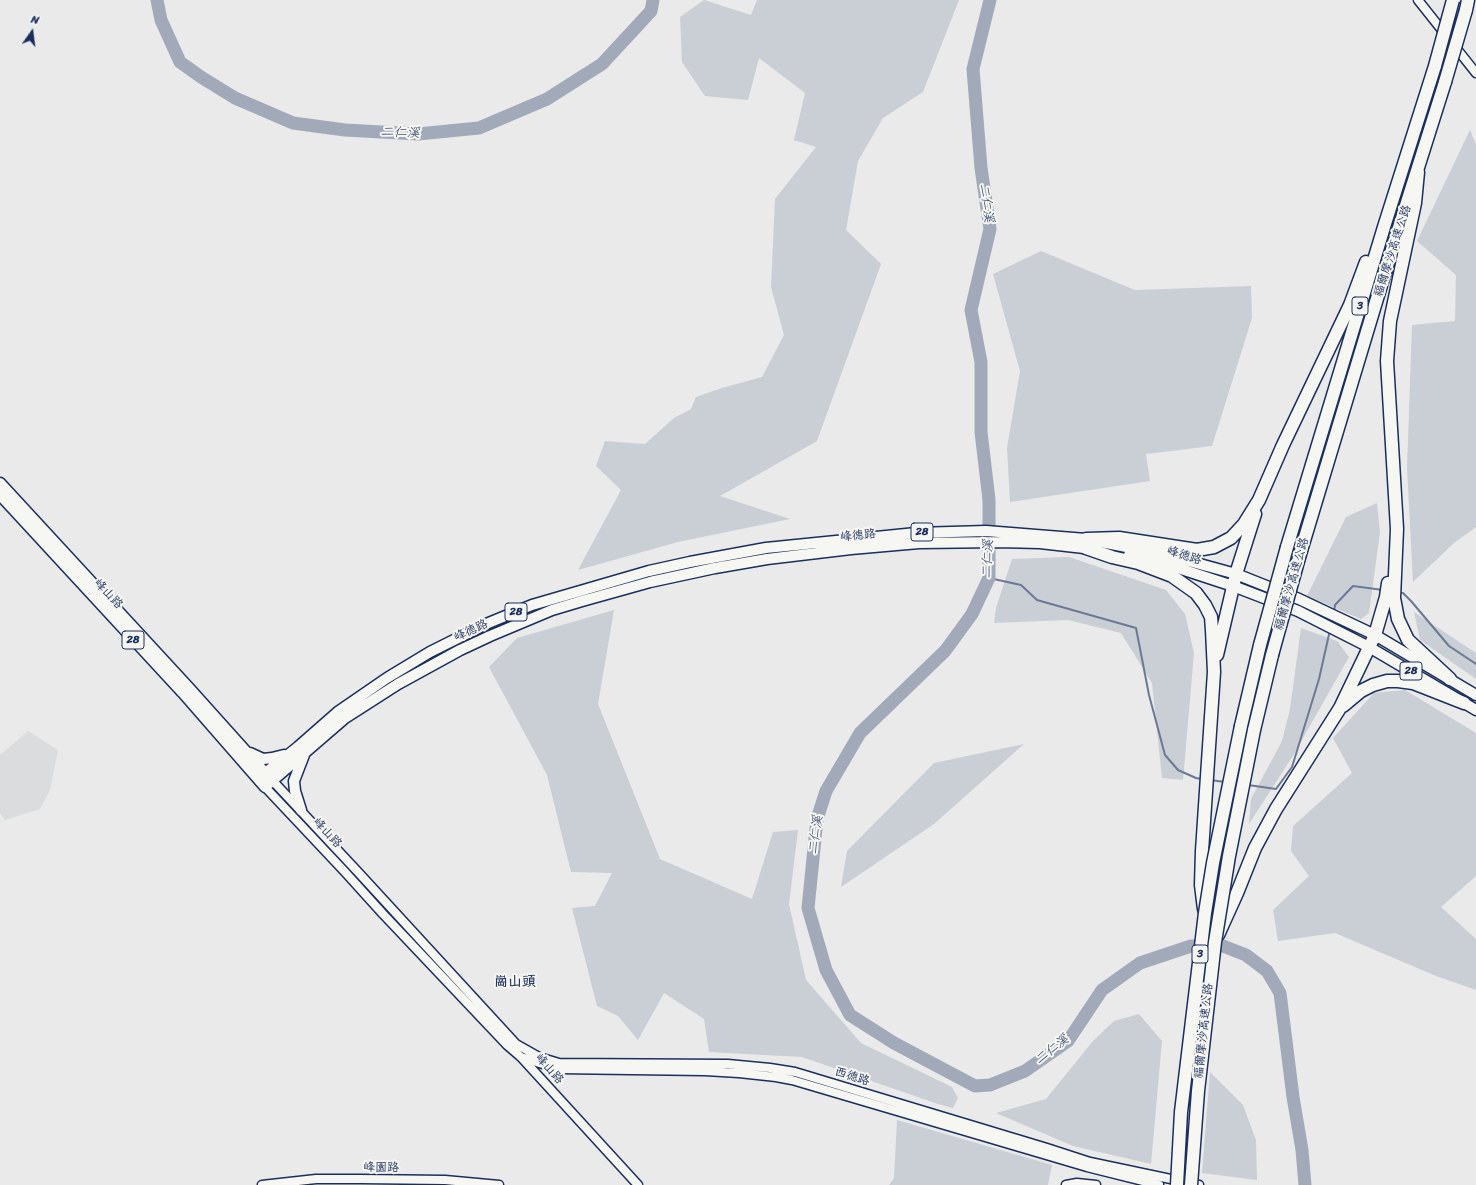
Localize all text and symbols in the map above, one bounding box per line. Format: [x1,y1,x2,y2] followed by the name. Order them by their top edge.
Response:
[29,10,41,30] text: N
[12,12,52,52] north arrow
[380,125,420,141] water label: 二仁溪
[976,183,996,223] water label: 二仁溪
[1371,203,1415,299] street label: 福爾摩沙高速公路
[1352,297,1368,315] road number: 3
[911,523,933,541] road number: 28
[839,527,877,545] street label: 峰德路
[1272,536,1312,632] street label: 福爾摩沙高速公路
[979,539,997,579] water label: 二仁溪
[1165,544,1203,568] street label: 峰德路
[90,576,126,612] street label: 峰山路
[505,603,527,621] road number: 28
[452,617,490,645] street label: 峰德路
[122,631,144,649] road number: 28
[1400,662,1422,680] road number: 28
[309,815,345,851] street label: 峰山路
[806,815,826,855] water label: 二仁溪
[1192,945,1208,963] road number: 3
[494,974,536,990] district label: 崗山頭
[1192,983,1216,1079] street label: 福爾摩沙高速公路
[1032,1032,1072,1068] water label: 二仁溪
[532,1051,566,1087] street label: 峰山路
[833,1065,871,1089] street label: 西德路
[363,1160,399,1176] street label: 峰園路

